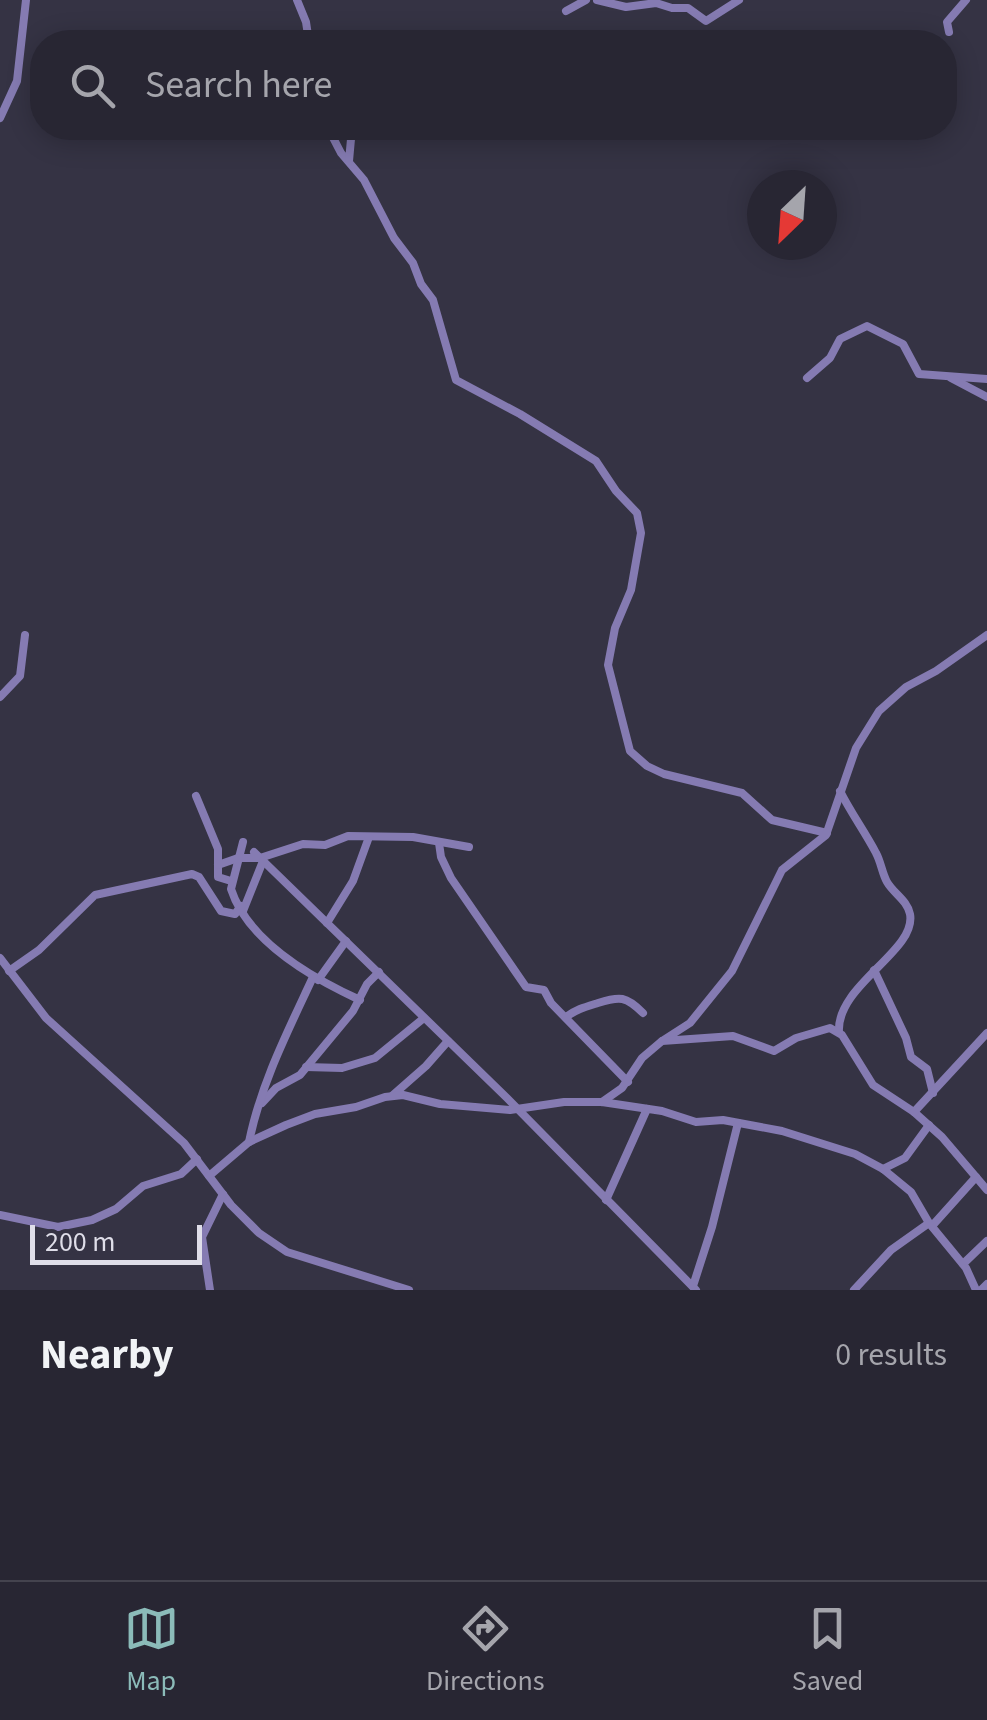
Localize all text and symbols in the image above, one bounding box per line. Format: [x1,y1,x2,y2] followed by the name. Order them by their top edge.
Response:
[30,30,957,140] search box
[65,58,120,113] icon: search
[145,58,332,112] text: Search here
[747,170,837,260] north arrow
[30,1220,202,1264] scale bar
[45,1222,116,1262] text: 200 m
[40,1325,174,1385] text: Nearby
[835,1332,947,1378] text: 0 results
[124,1601,179,1701] tab: Map
[426,1601,545,1701] tab: Directions
[792,1601,863,1701] tab: Saved

